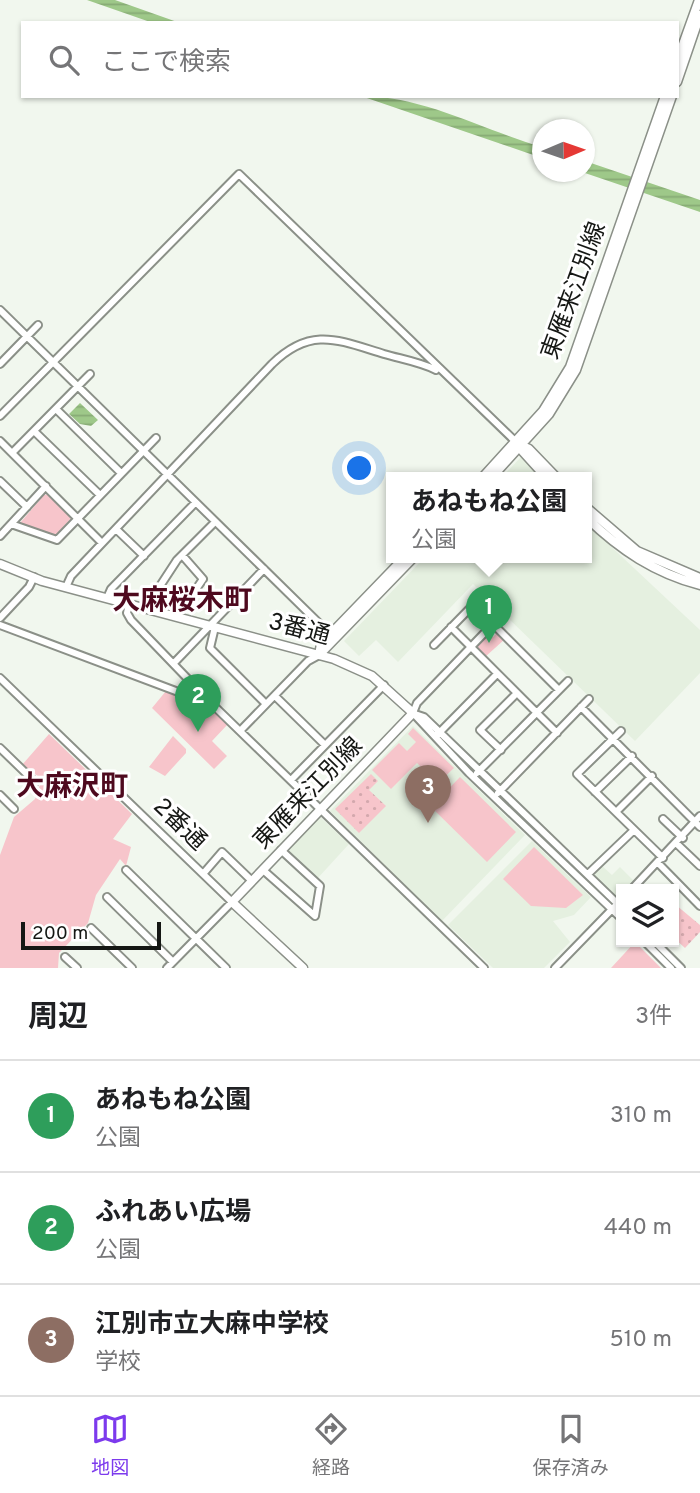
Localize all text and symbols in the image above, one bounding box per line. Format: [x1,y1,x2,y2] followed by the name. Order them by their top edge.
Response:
[21,21,679,98] search box
[45,41,83,79] icon: search
[101,47,231,80] text: ここで検索
[532,119,595,182] north arrow
[536,218,614,364] street label: 東雁来江別線
[342,451,376,485] your location
[386,472,592,563] popup
[411,487,567,520] text: あねもね公園
[411,527,457,556] text: 公園
[112,584,252,620] district label: 大麻桜木町
[466,585,512,643] pin: 1
[265,607,333,653] street label: 3番通
[175,674,221,732] pin: 2
[248,732,370,856] street label: 東雁来江別線
[405,765,451,823] pin: 3
[16,770,128,806] district label: 大麻沢町
[146,792,212,858] street label: 2番通
[616,884,679,947] map controls
[616,884,679,947] button: layers
[21,919,161,951] scale bar
[32,922,88,946] text: 200 m
[28,1000,88,1037] text: 周辺
[635,1003,672,1032] text: 3件
[95,1085,251,1118] text: あねもね公園
[46,1102,56,1131] text: 1
[610,1102,672,1131] text: 310 m
[95,1125,141,1154] text: 公園
[95,1197,251,1230] text: ふれあい広場
[44,1214,58,1243] text: 2
[604,1214,672,1243] text: 440 m
[95,1237,141,1266] text: 公園
[95,1309,329,1342] text: 江別市立大麻中学校
[44,1326,58,1355] text: 3
[609,1326,672,1355] text: 510 m
[95,1349,141,1378] text: 学校
[91,1410,129,1481] tab: 地図
[312,1410,350,1481] tab: 経路
[533,1410,609,1481] tab: 保存済み

